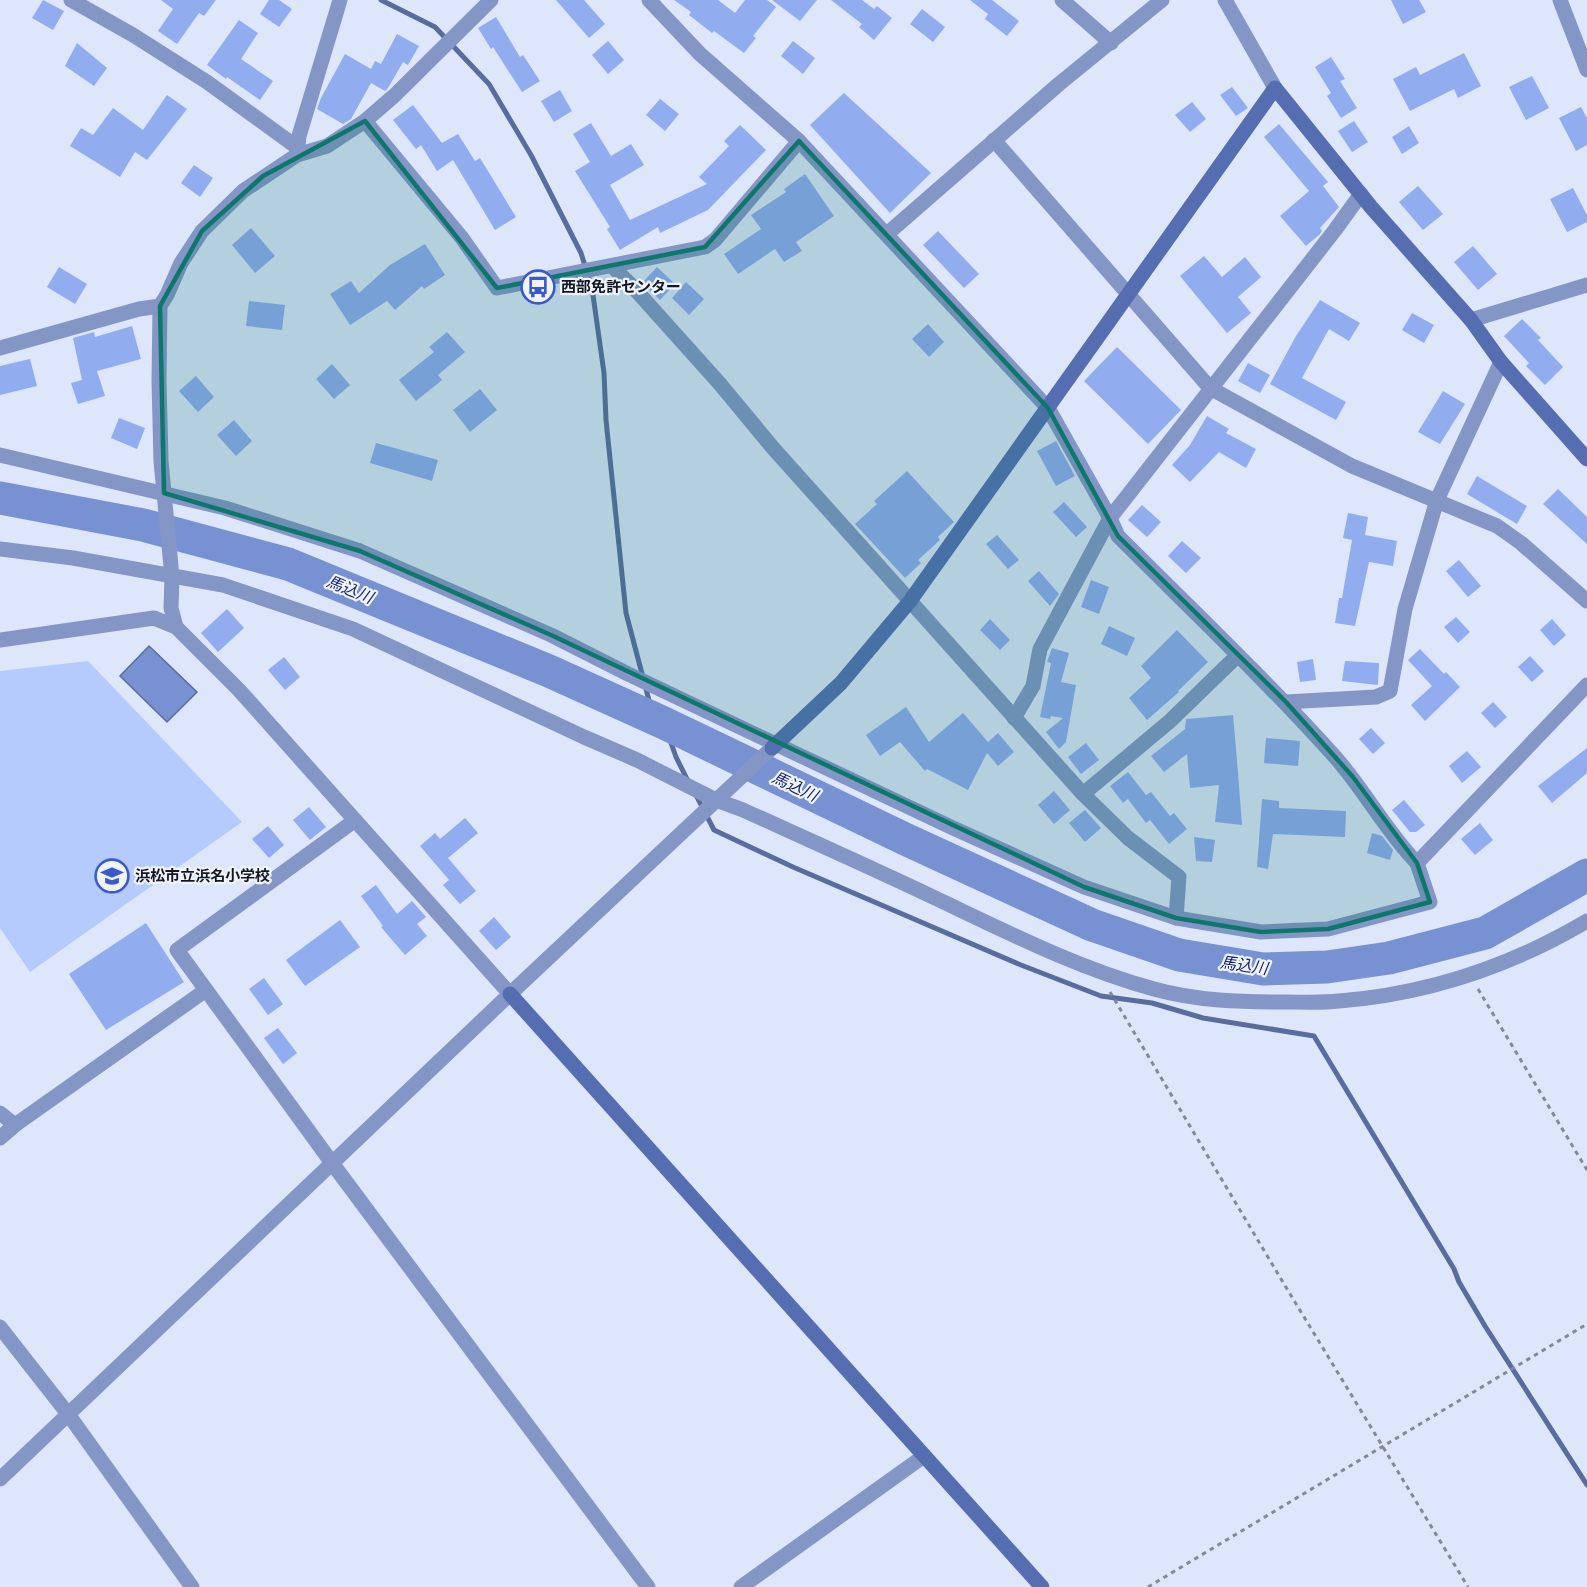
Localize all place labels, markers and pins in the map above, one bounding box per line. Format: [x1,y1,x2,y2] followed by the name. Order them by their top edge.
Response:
[520,269,556,305] bus stop icon: 西部免許センター
[561,278,681,296] place label: 西部免許センター
[94,858,130,894] school or university icon: 浜松市立浜名小学校
[135,867,270,885] place label: 浜松市立浜名小学校

